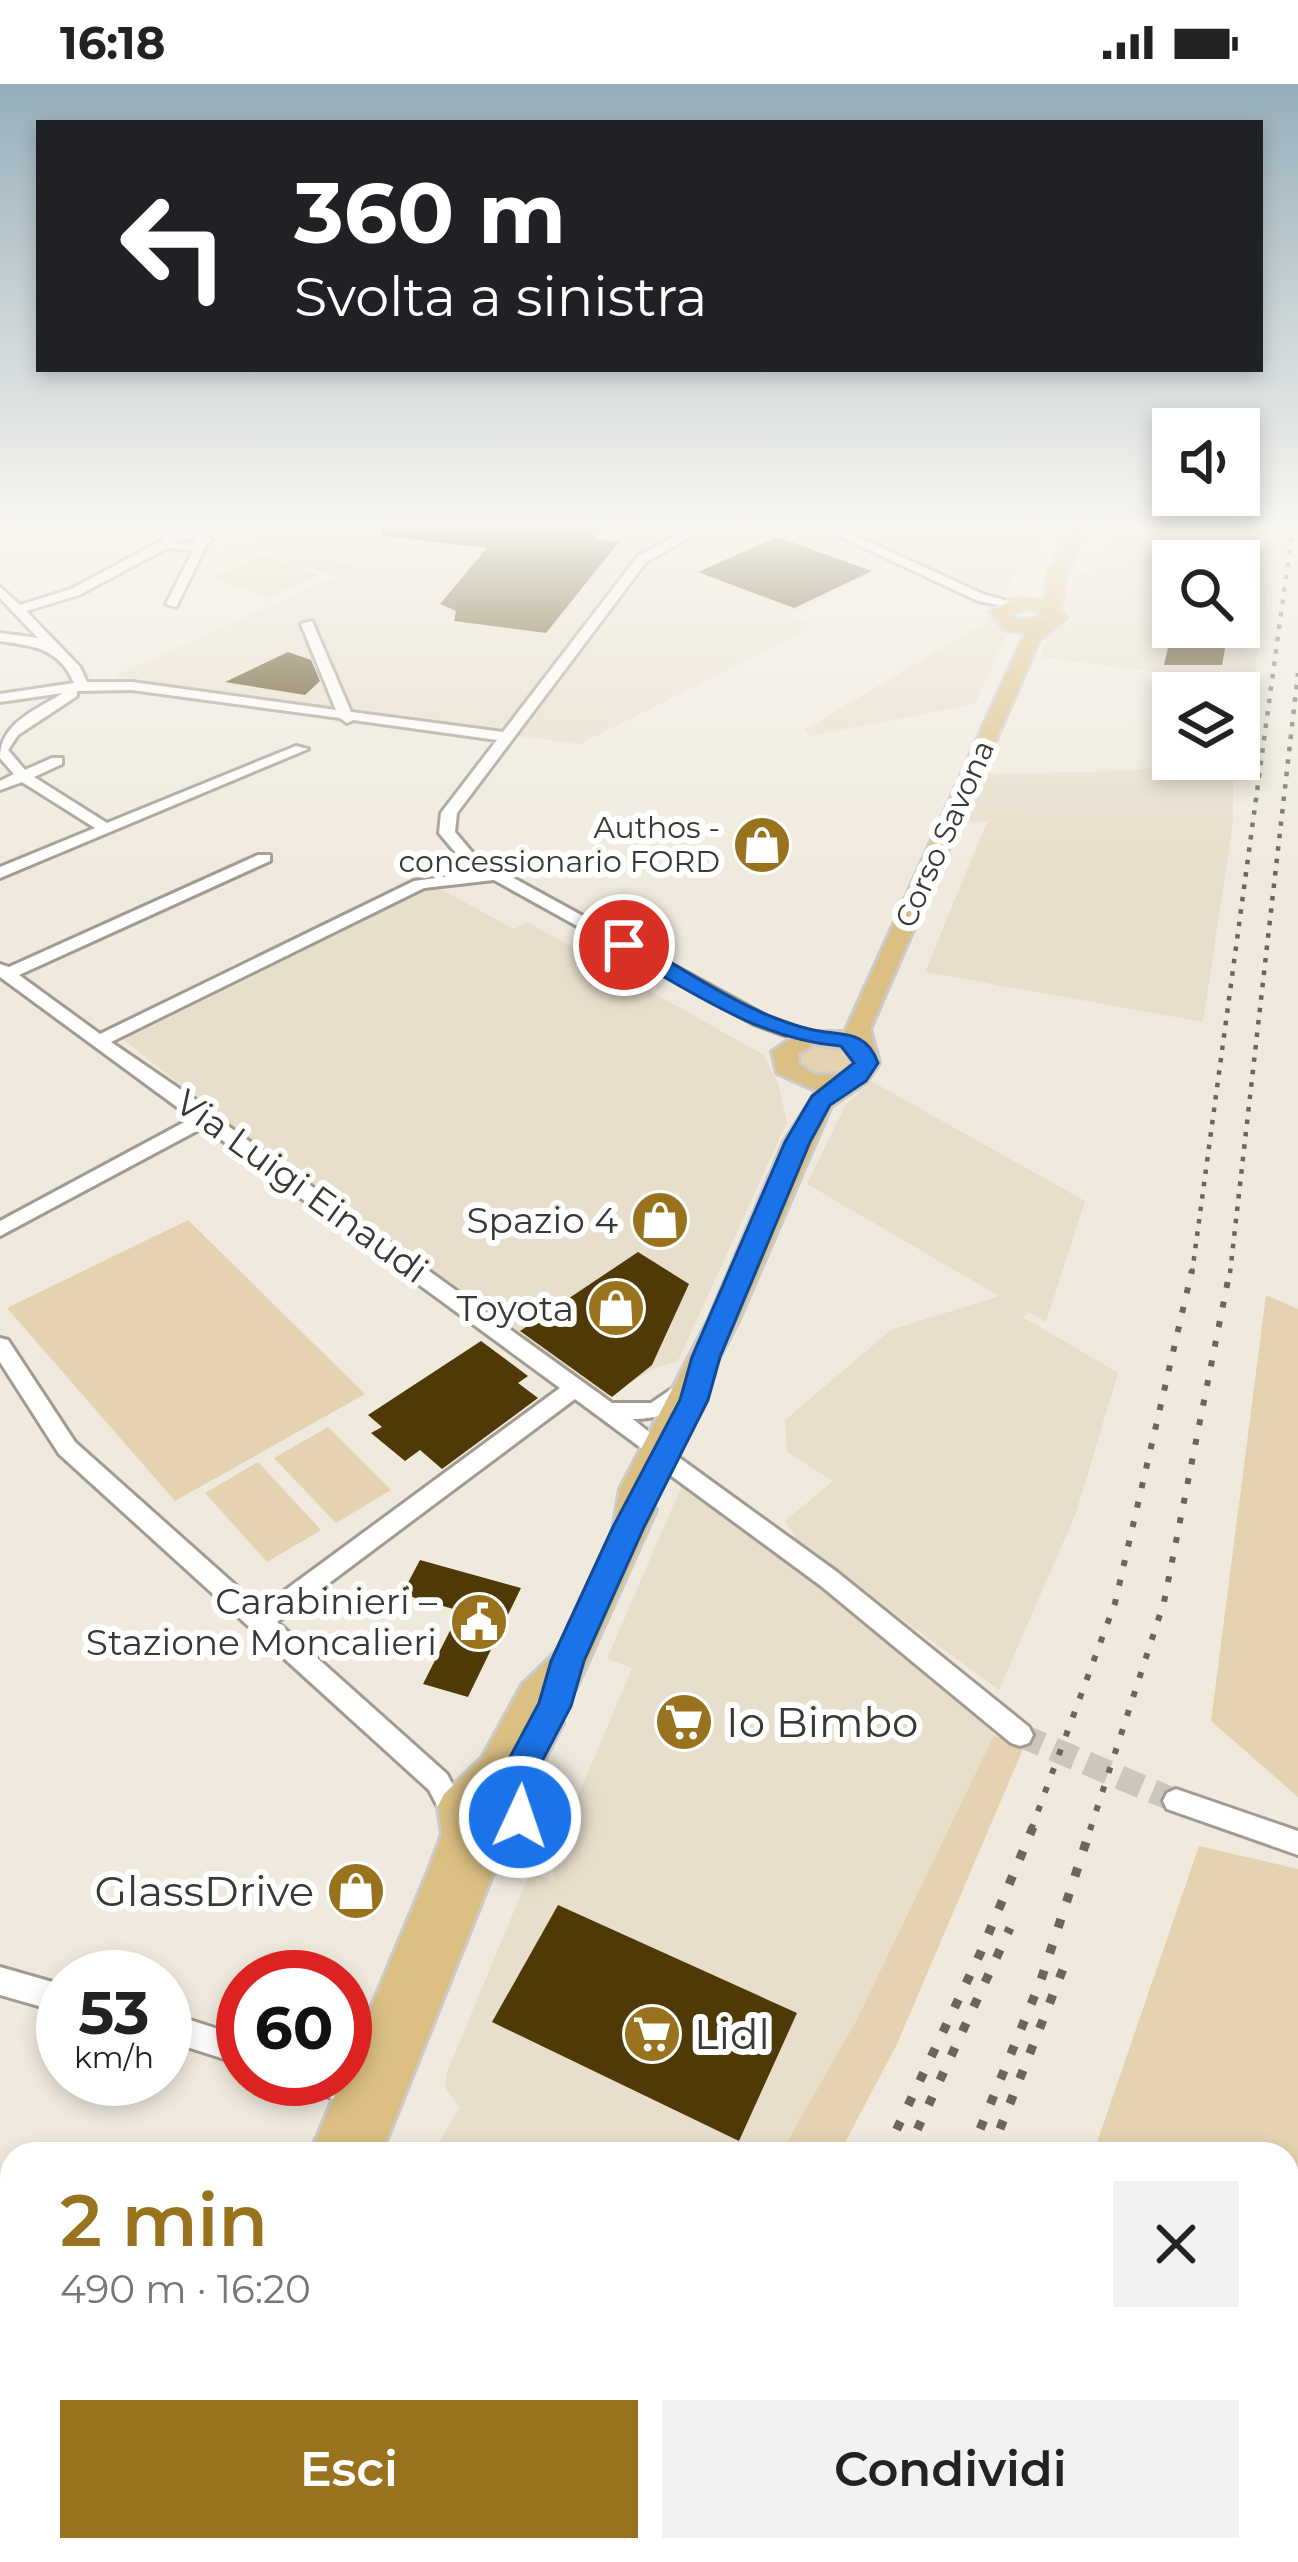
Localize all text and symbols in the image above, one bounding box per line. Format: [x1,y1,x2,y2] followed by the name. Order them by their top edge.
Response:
[60,15,165,70] text: 16:18
[294,162,566,264] text: 360 m
[96,168,252,324] icon: left
[294,264,707,330] text: Svolta a sinistra
[1152,408,1260,780] map controls
[1152,408,1260,516] button: sound
[1152,540,1260,648] button: search
[1152,672,1260,780] button: layers
[887,734,1002,933] street label: Corso Savona
[399,809,720,880] place label: Authos - concessionario FORD
[731,814,793,876] shop icon: Authos - concessionario FORD
[573,894,675,996] pin
[591,912,657,978] icon: arrive
[167,1080,437,1292] street label: Via Luigi Einaudi
[629,1189,691,1251] shop icon: Spazio 4
[466,1198,618,1242] place label: Spazio 4
[585,1277,647,1339] shop icon: Toyota
[457,1286,574,1330] place label: Toyota
[86,1579,437,1664] place label: Carabinieri – Stazione Moncalieri
[448,1591,510,1653] public building icon: Carabinieri – Stazione Moncalieri
[653,1691,715,1753] supermarket icon: Io Bimbo
[726,1696,918,1748] place label: Io Bimbo
[457,1754,583,1880] position arrow
[325,1860,387,1922] shop icon: GlassDrive
[94,1865,314,1917] place label: GlassDrive
[216,1950,372,2106] speed limit sign: 60
[79,1976,149,2049] text: 53
[621,2003,683,2065] supermarket icon: Lidl
[694,2008,770,2060] place label: Lidl
[74,2039,154,2076] text: km/h
[60,2176,268,2264] text: 2 min
[1113,2181,1239,2307] button: close
[60,2265,311,2313] text: 490 m · 16:20
[60,2400,638,2538] button: Esci
[662,2400,1239,2538] button: Condividi

